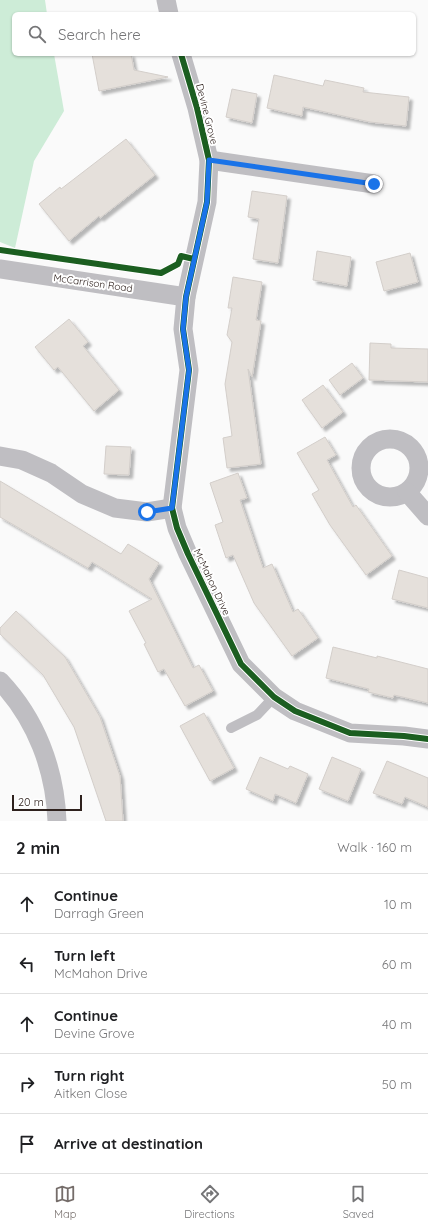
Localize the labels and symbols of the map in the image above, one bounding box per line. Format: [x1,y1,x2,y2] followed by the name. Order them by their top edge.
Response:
[193,82,221,146] street label: Devine Grove
[365,175,383,193] route end
[53,271,133,295] street label: McCarrison Road
[138,503,156,521] route start
[191,547,233,618] street label: McMahon Drive
[12,793,82,812] scale bar

